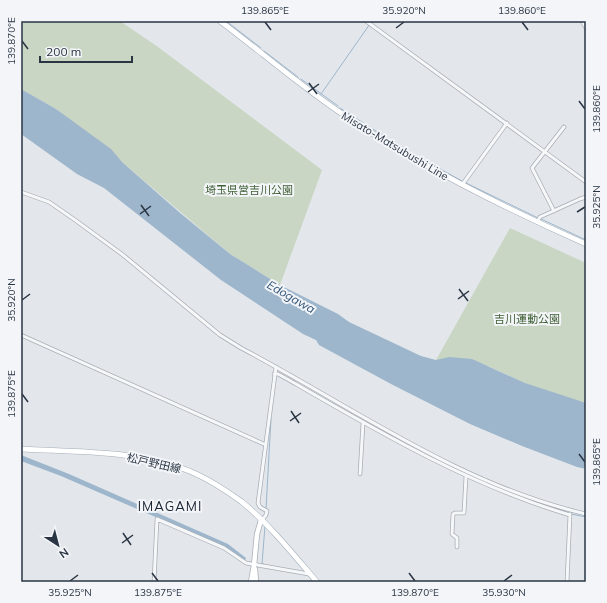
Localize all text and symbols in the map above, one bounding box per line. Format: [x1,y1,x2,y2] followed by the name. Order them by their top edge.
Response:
[241,4,289,17] text: 139.865°E
[382,4,426,17] text: 35.920°N
[498,4,546,17] text: 139.860°E
[5,17,18,65] text: 139.870°E
[40,38,132,64] scale bar
[46,44,81,59] text: 200 m
[590,85,603,133] text: 139.860°E
[339,109,451,183] street label: Misato-Matsubushi Line
[205,183,293,197] park label: 埼玉県営吉川公園
[590,185,603,229] text: 35.925°N
[265,277,318,316] water label: Edogawa
[5,278,18,322] text: 35.920°N
[494,312,560,326] park label: 吉川運動公園
[5,370,18,418] text: 139.875°E
[590,438,603,486] text: 139.865°E
[126,450,182,476] street label: 松戸野田線
[138,498,202,514] district label: IMAGAMI
[38,525,78,565] north arrow
[56,545,71,561] text: N
[48,586,92,599] text: 35.925°N
[134,586,182,599] text: 139.875°E
[391,586,439,599] text: 139.870°E
[482,586,526,599] text: 35.930°N

